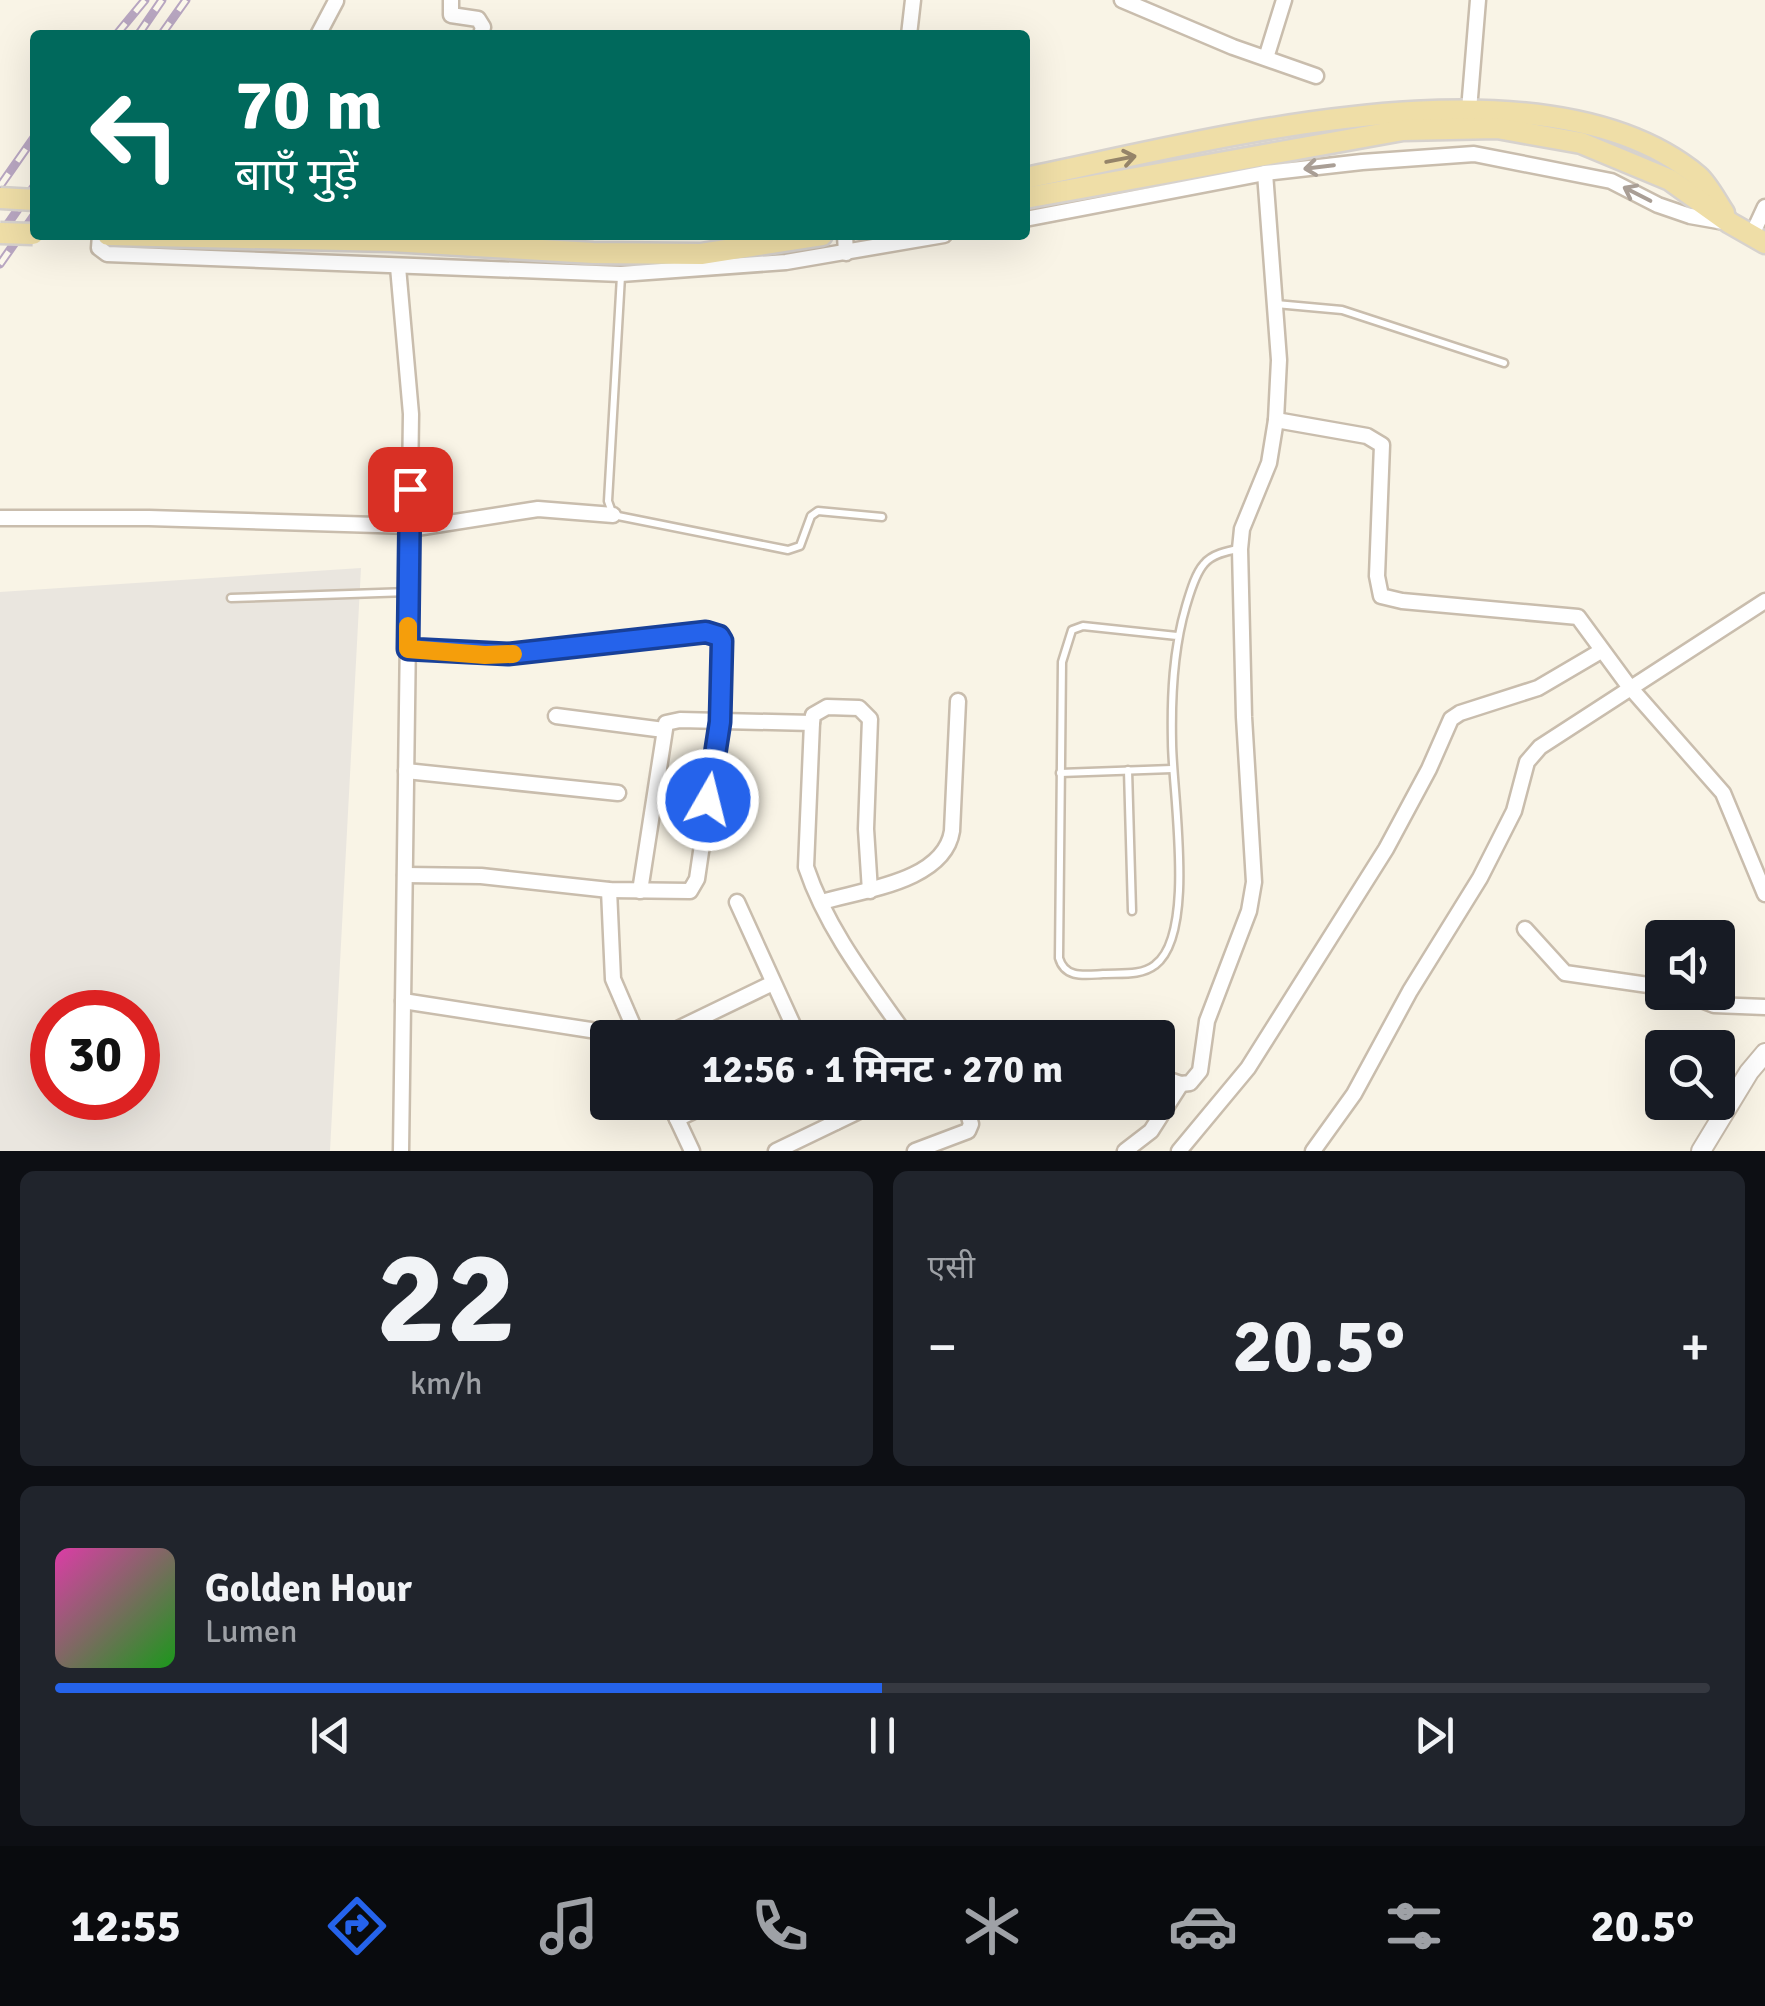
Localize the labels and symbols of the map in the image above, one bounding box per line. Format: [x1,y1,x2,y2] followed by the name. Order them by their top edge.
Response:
[1104,149,1137,168] one-way arrow
[1303,158,1335,177] one-way arrow
[1623,184,1653,203] one-way arrow
[368,447,453,532] pin
[656,748,760,852] position arrow
[30,990,160,1120] speed limit sign: 30

